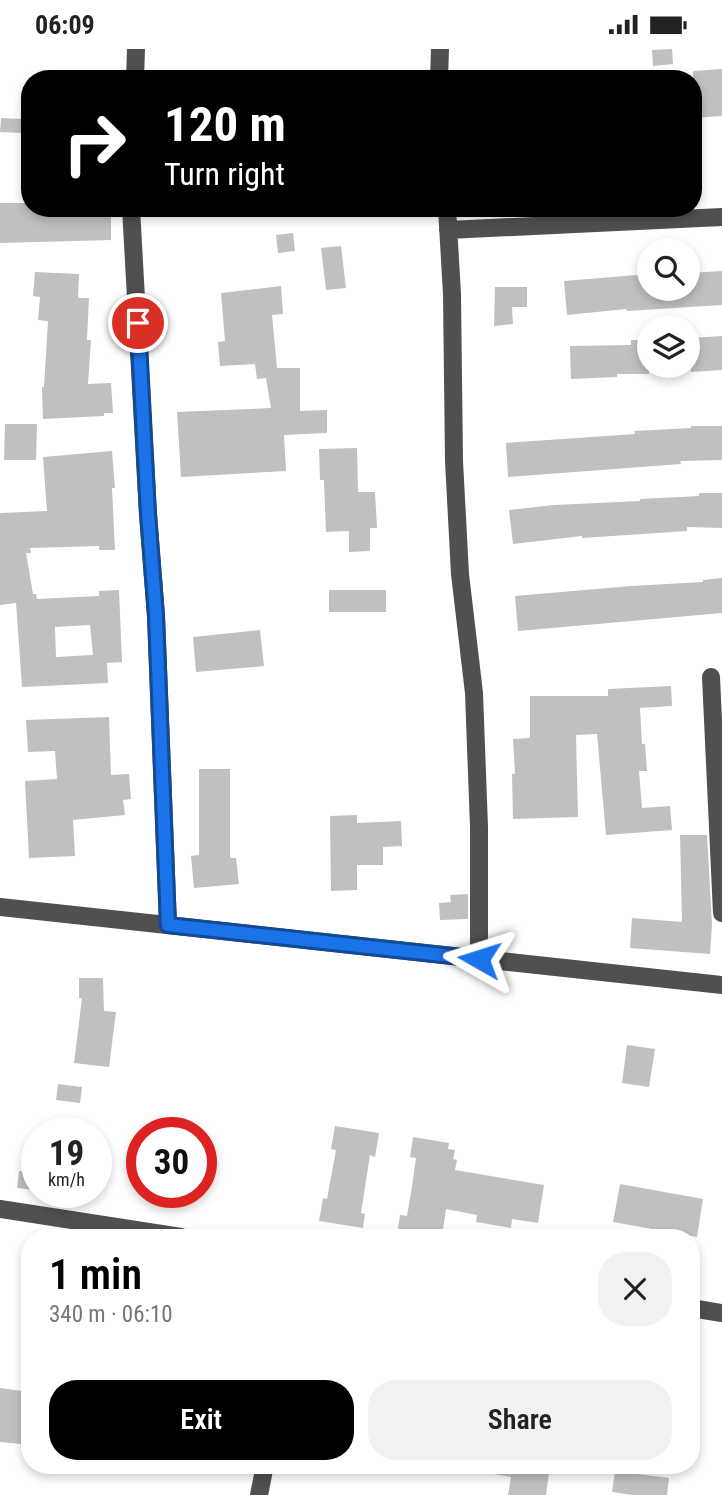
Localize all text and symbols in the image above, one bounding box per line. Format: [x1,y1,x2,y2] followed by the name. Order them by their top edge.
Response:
[35,10,95,40] text: 06:09
[164,96,286,153] text: 120 m
[49,98,140,189] icon: right
[164,155,285,193] text: Turn right
[637,238,700,378] map controls
[637,238,700,301] button: search
[108,293,168,353] pin
[119,304,157,342] icon: arrive
[637,315,700,378] button: layers
[442,922,516,996] position arrow
[126,1117,217,1208] speed limit sign: 30
[49,1133,84,1174] text: 19
[48,1169,85,1190] text: km/h
[49,1250,142,1299] text: 1 min
[598,1252,672,1326] button: close
[49,1301,173,1328] text: 340 m · 06:10
[49,1380,354,1460] button: Exit
[368,1380,672,1460] button: Share

